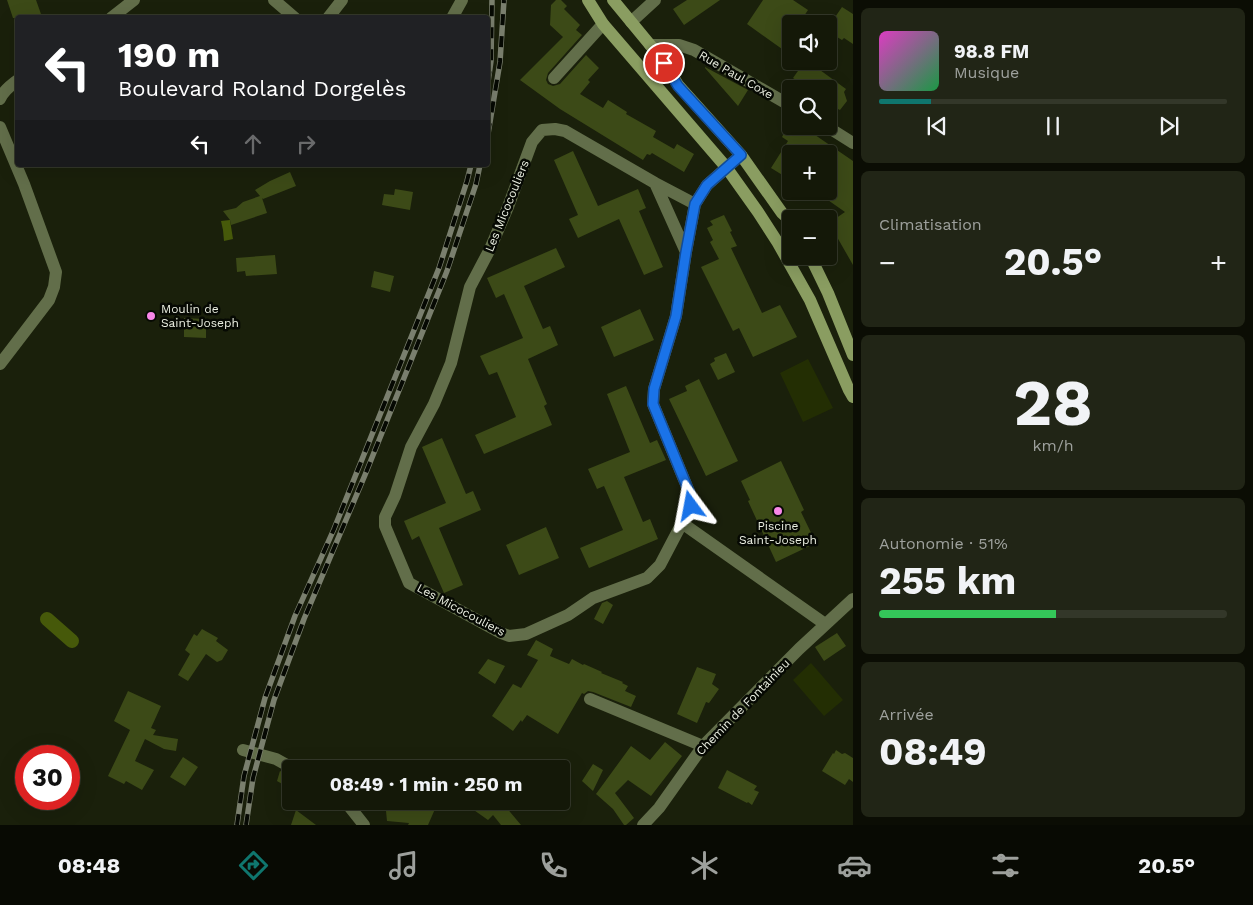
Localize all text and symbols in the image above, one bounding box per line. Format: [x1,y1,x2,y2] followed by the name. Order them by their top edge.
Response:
[782,15,837,265] map controls
[782,15,837,70] button: sound
[118,34,220,76] text: 190 m
[35,35,100,100] icon: left
[954,40,1029,63] text: 98.8 FM
[643,42,685,84] pin
[696,48,776,102] street label: Rue Paul Coxe
[650,49,678,77] icon: arrive
[954,63,1019,82] text: Musique
[118,76,406,101] text: Boulevard Roland Dorgelès
[782,80,837,135] button: search
[923,112,951,140] icon: previous
[1039,112,1067,140] icon: pause
[1155,112,1183,140] icon: next
[186,130,214,158] icon: left
[239,130,267,158] icon: ahead
[292,130,320,158] icon: right
[782,145,837,200] button: +
[482,158,532,254] street label: Les Micocouliers
[782,210,837,265] button: −
[879,215,982,234] text: Climatisation
[1004,240,1102,284] text: 20.5°
[879,246,896,279] text: −
[1210,246,1227,279] text: +
[161,302,239,330] place label: Moulin de Saint-Joseph
[145,310,157,322] marker: Moulin de Saint-Joseph
[1013,365,1093,441] text: 28
[1032,436,1074,455] text: km/h
[664,479,716,531] position arrow
[772,505,784,517] marker: Piscine Saint-Joseph
[739,519,817,547] place label: Piscine Saint-Joseph
[879,534,1008,553] text: Autonomie · 51%
[879,559,1016,603] text: 255 km
[415,581,507,639] street label: Les Micocouliers
[693,656,793,758] street label: Chemin de Fontainieu
[879,705,934,724] text: Arrivée
[879,730,987,774] text: 08:49
[15,745,80,810] speed limit sign: 30
[330,773,522,796] text: 08:49 · 1 min · 250 m
[236,848,271,883] icon: directions
[386,848,421,883] icon: music
[536,848,571,883] icon: phone
[687,848,722,883] icon: climate
[837,848,872,883] icon: car
[988,848,1023,883] icon: filters
[58,853,120,878] text: 08:48
[1138,853,1195,878] text: 20.5°

